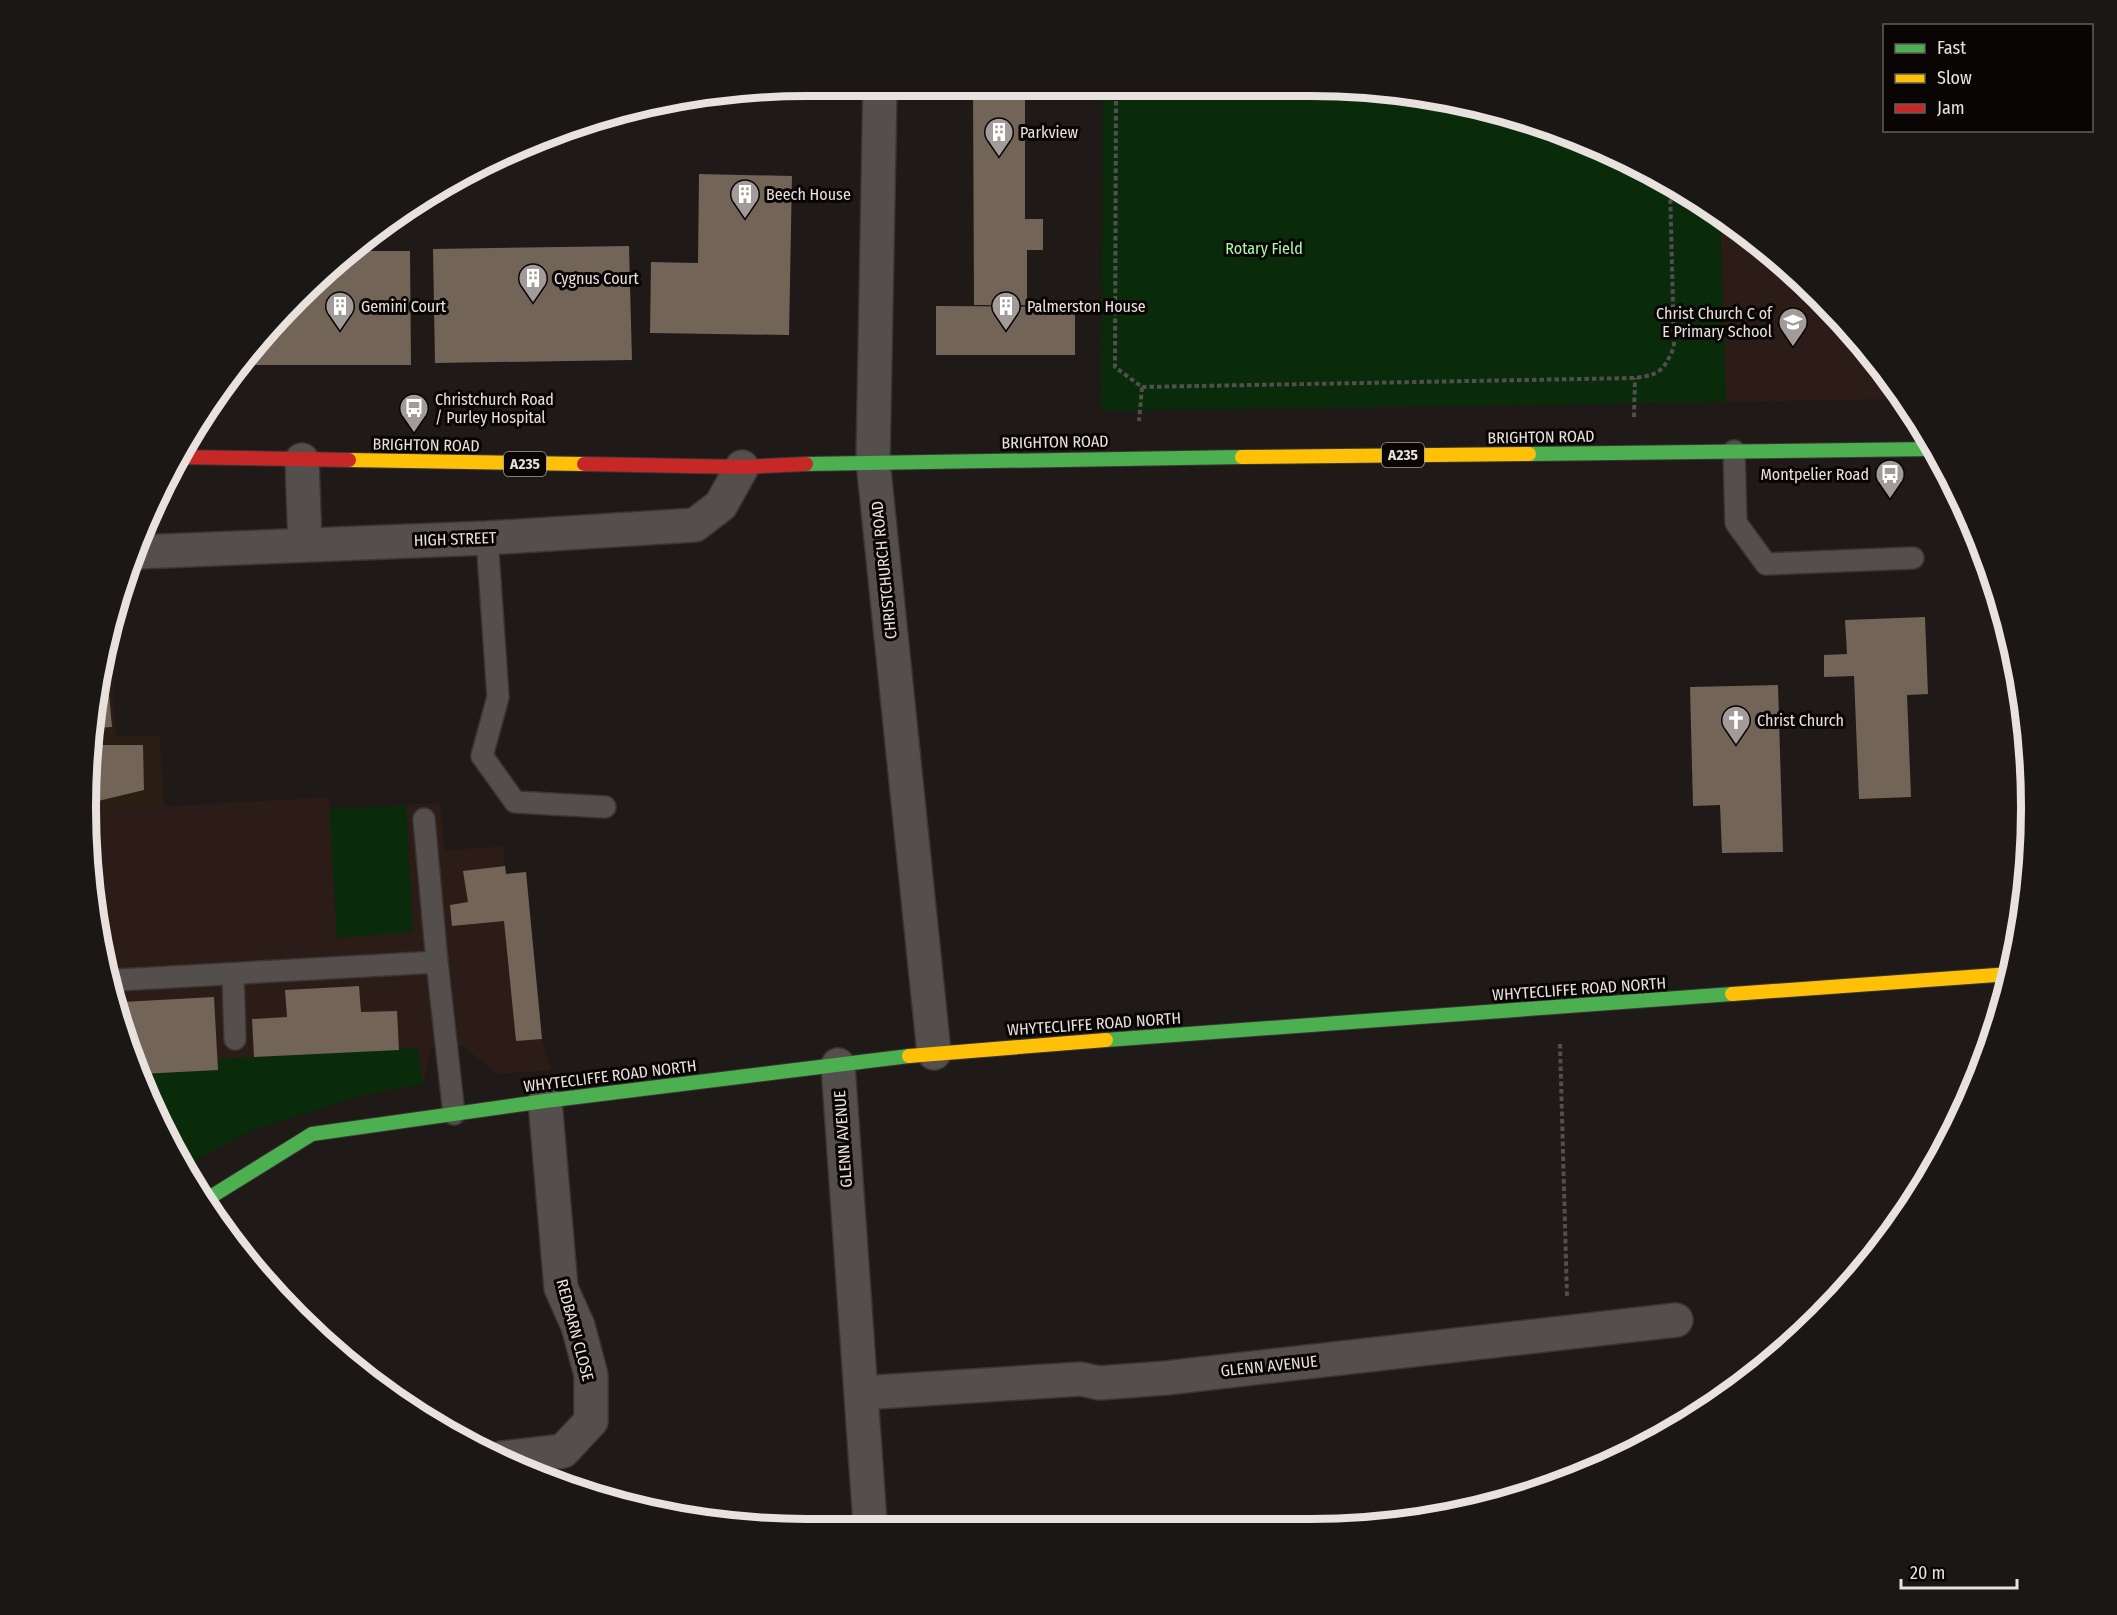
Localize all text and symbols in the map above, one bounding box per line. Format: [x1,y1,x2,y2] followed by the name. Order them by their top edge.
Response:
[1883,24,2093,132] legend
[1937,37,1966,59] text: Fast
[1937,67,1972,89] text: Slow
[1937,97,1965,119] text: Jam
[983,116,1015,158] building icon: Parkview
[1020,123,1078,142] place label: Parkview
[729,178,761,220] building icon: Beech House
[766,185,851,204] place label: Beech House
[1225,239,1303,258] park label: Rotary Field
[517,262,549,304] building icon: Cygnus Court
[554,269,640,288] place label: Cygnus Court
[324,290,356,332] building icon: Gemini Court
[990,290,1022,332] building icon: Palmerston House
[361,297,447,316] place label: Gemini Court
[1027,297,1146,316] place label: Palmerston House
[1656,304,1773,341] place label: Christ Church C of E Primary School
[1777,306,1809,348] school or university icon: Christ Church C of E Primary School
[435,390,554,427] place label: Christchurch Road / Purley Hospital
[398,392,430,434] bus stop icon: Christchurch Road / Purley Hospital
[1487,427,1595,447] street label: BRIGHTON ROAD
[1001,432,1109,452] street label: BRIGHTON ROAD
[372,435,480,455] street label: BRIGHTON ROAD
[1382,443,1424,467] road number: A235
[504,452,546,476] road number: A235
[1874,458,1906,500] bus stop icon: Montpelier Road
[1760,465,1869,484] place label: Montpelier Road
[867,500,901,640] street label: CHRISTCHURCH ROAD
[413,528,497,550] street label: HIGH STREET
[1720,704,1752,746] church icon: Christ Church
[1757,711,1844,730] place label: Christ Church
[1491,973,1667,1005] street label: WHYTECLIFFE ROAD NORTH
[1006,1008,1182,1040] street label: WHYTECLIFFE ROAD NORTH
[522,1056,698,1096] street label: WHYTECLIFFE ROAD NORTH
[830,1090,856,1188] street label: GLENN AVENUE
[552,1277,598,1383] street label: REDBARN CLOSE
[1220,1351,1318,1381] street label: GLENN AVENUE
[1901,1552,2016,1590] scale bar
[1910,1562,1945,1584] text: 20 m

